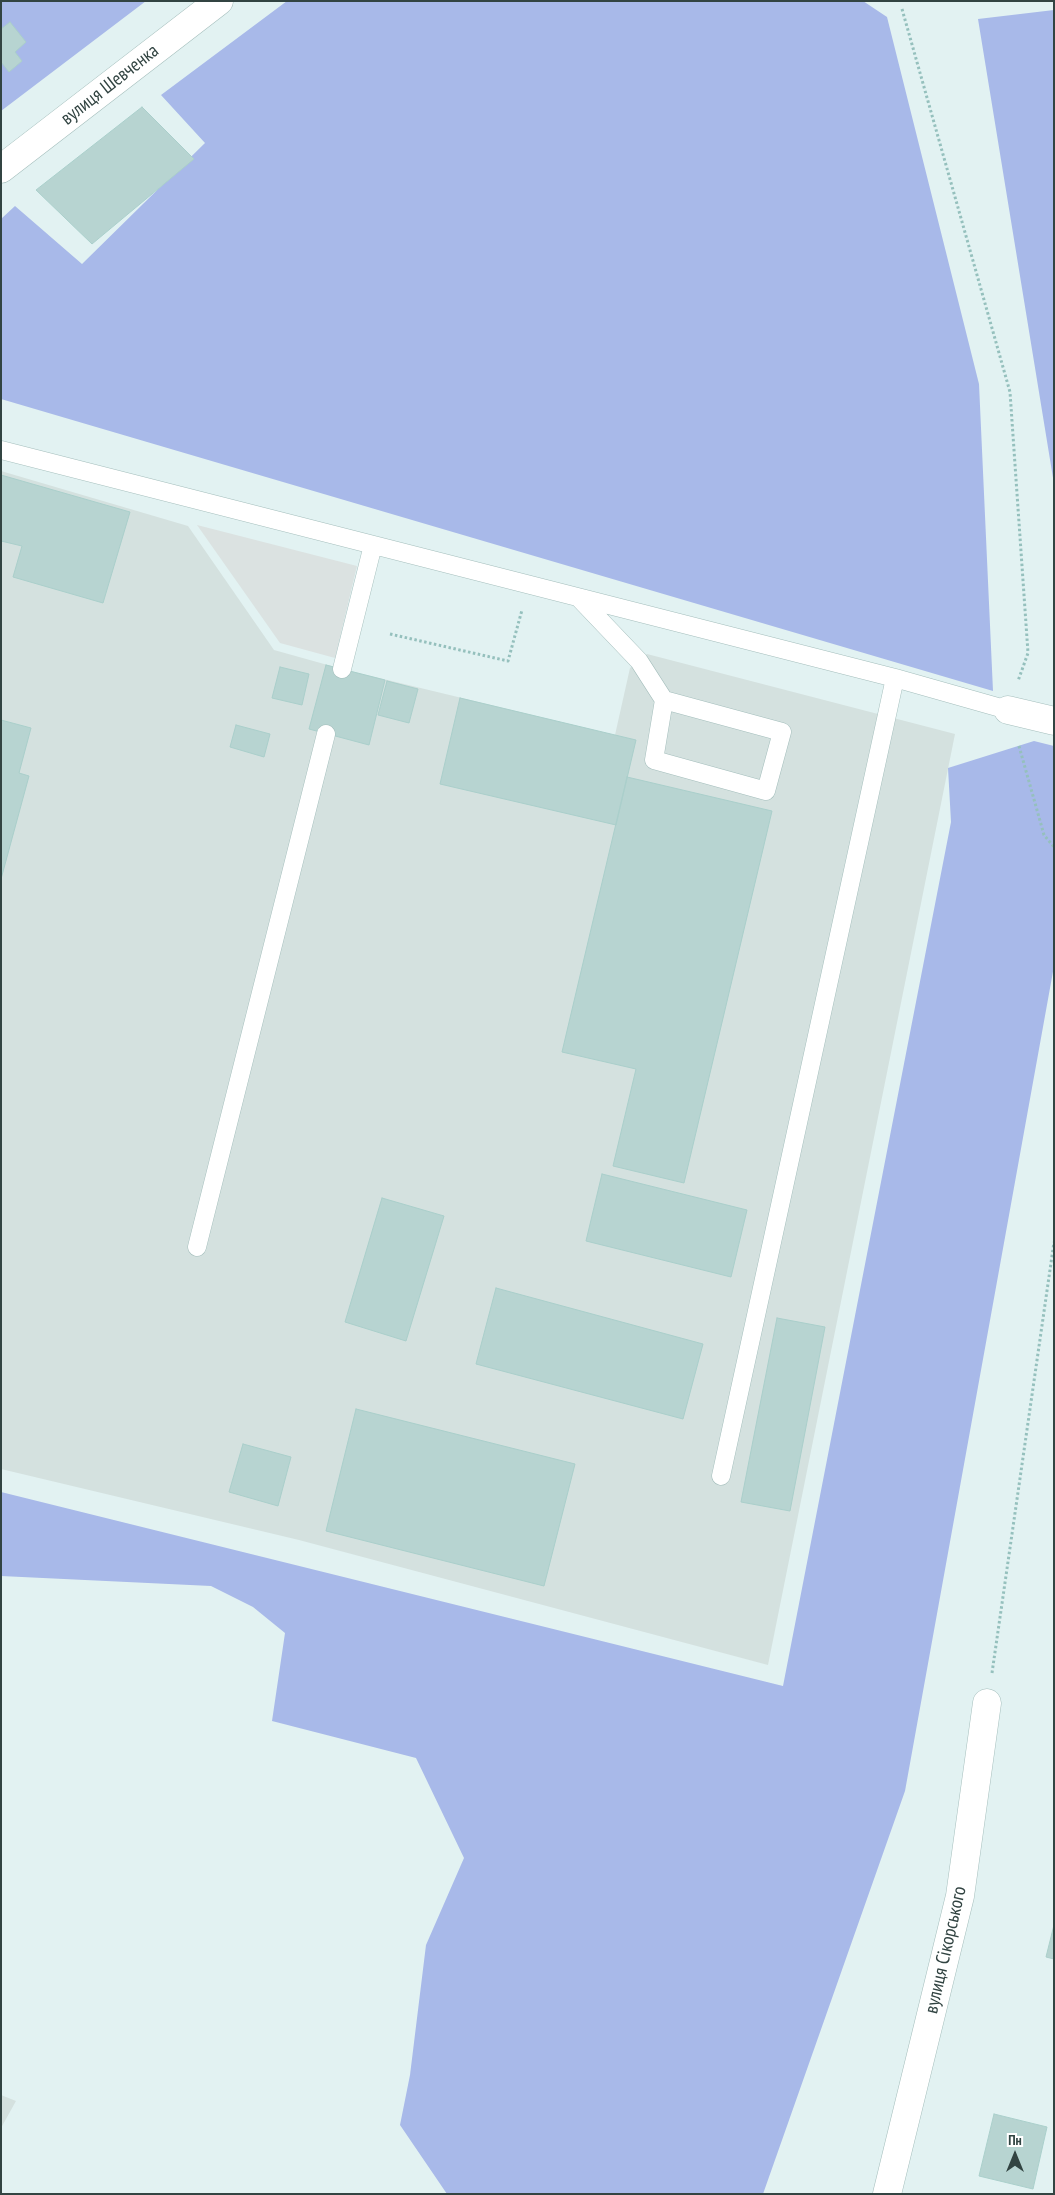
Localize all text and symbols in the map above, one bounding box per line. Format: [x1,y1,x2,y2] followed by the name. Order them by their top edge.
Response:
[57,40,163,130] street label: вулиця Шевченка
[920,1884,972,2016] street label: вулиця Сікорського
[990,2130,1040,2180] north arrow
[1008,2131,1022,2149] text: Пн

